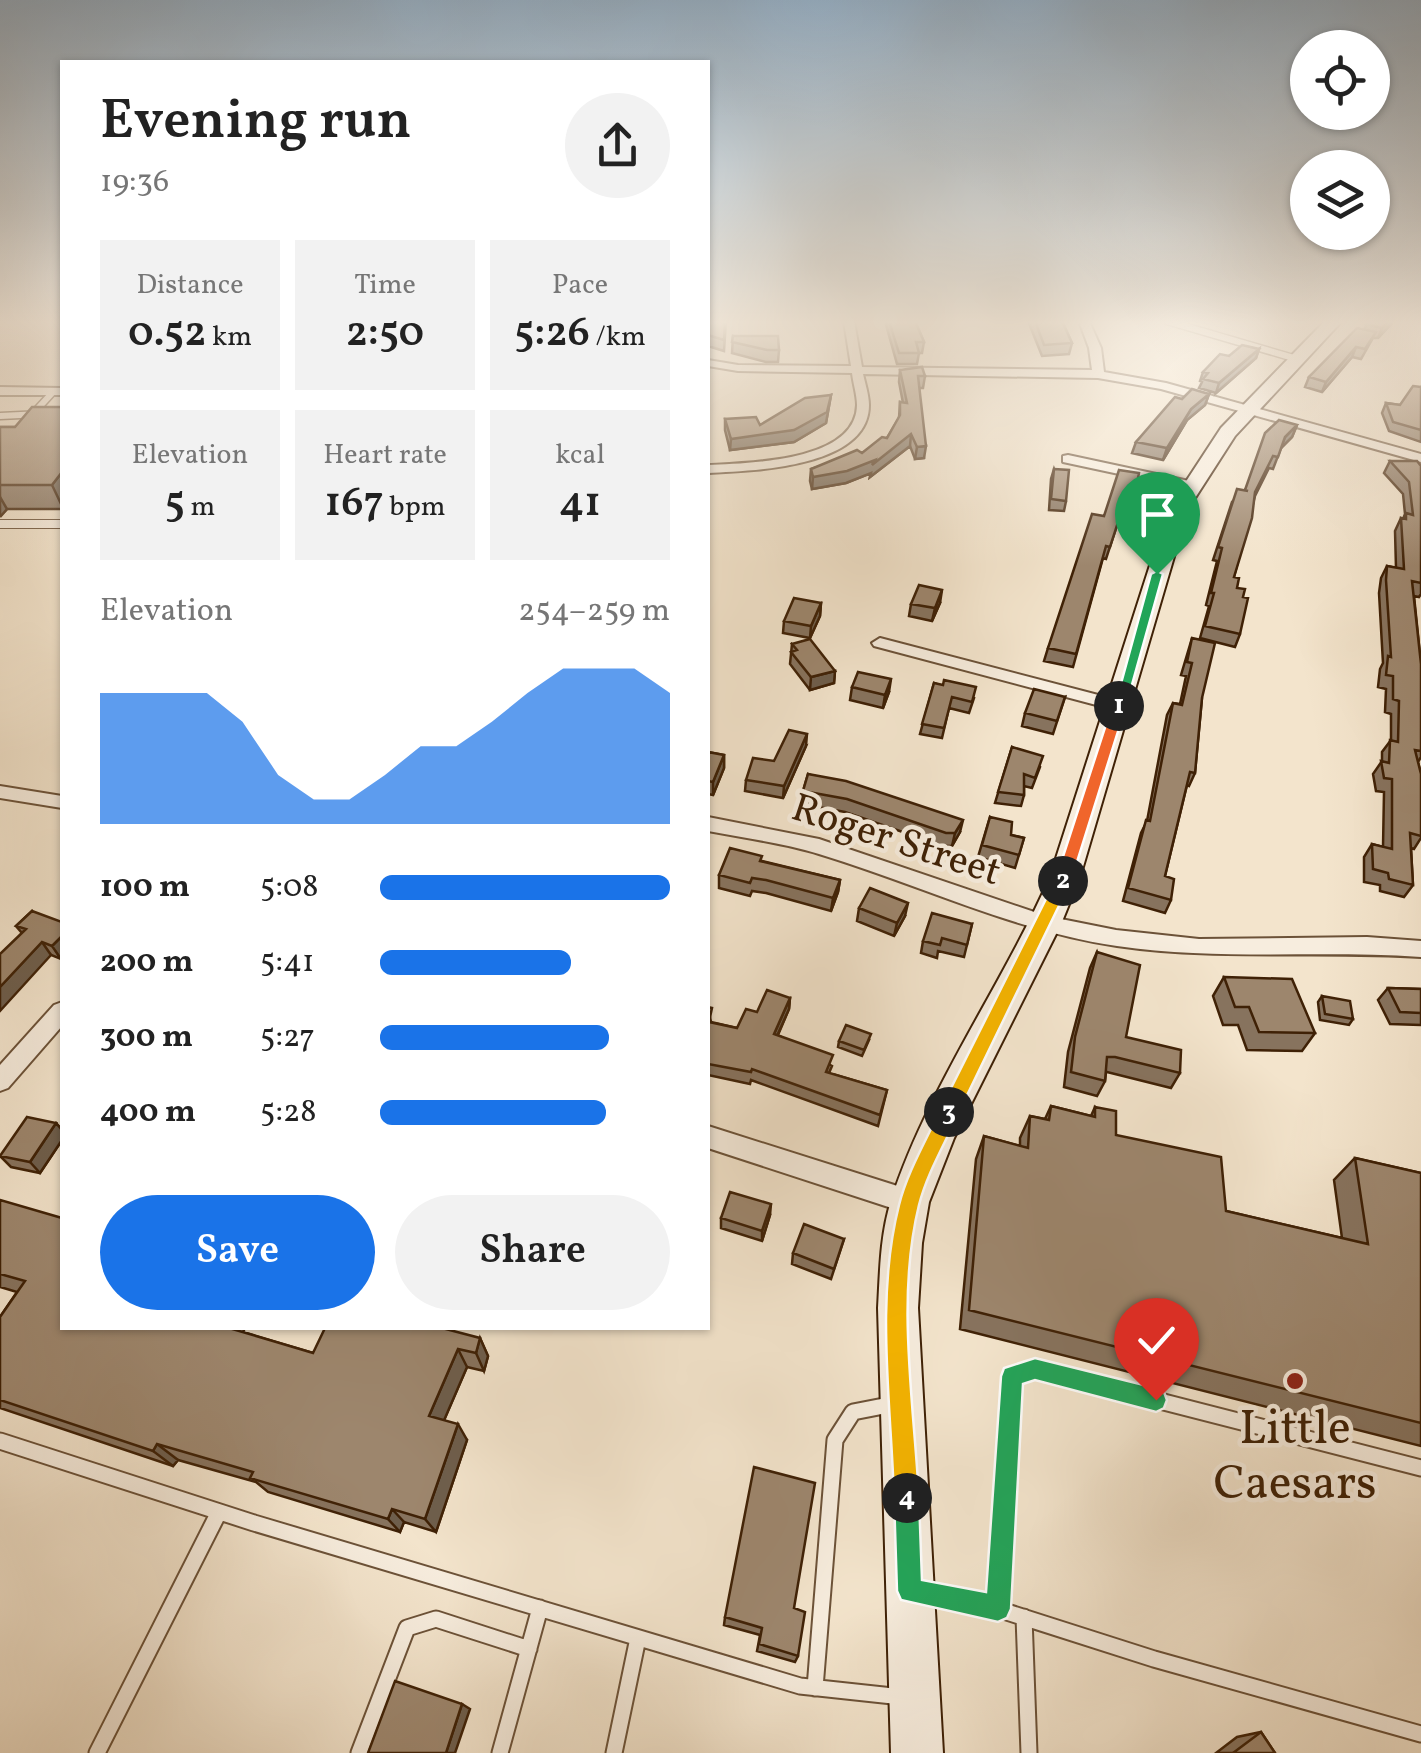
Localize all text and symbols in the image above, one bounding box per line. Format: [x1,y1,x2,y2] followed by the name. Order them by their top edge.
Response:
[1290,30,1390,250] map controls
[1290,30,1390,130] button: locate
[100,85,412,161] text: Evening run
[565,93,670,198] button: share
[1290,150,1390,250] button: layers
[100,161,169,205] text: 19:36
[136,266,244,305] text: Distance
[354,266,416,305] text: Time
[552,266,608,305] text: Pace
[128,305,206,364] text: 0.52
[346,305,424,364] text: 2:50
[514,305,590,364] text: 5:26
[206,318,252,357] text: km
[590,318,646,357] text: /km
[132,436,248,475] text: Elevation
[323,436,447,475] text: Heart rate
[555,436,605,475] text: kcal
[1115,472,1200,575] pin
[165,475,185,534] text: 5
[325,475,384,534] text: 167
[559,475,601,534] text: 41
[1130,487,1185,542] icon: arrive
[185,488,215,527] text: m
[384,488,445,527] text: bpm
[100,590,233,634] text: Elevation
[518,590,670,634] text: 254–259 m
[1094,681,1144,731] pin: 1
[1113,686,1125,725] text: 1
[784,782,1008,902] street label: Roger Street
[1038,856,1088,906] pin: 2
[1056,861,1070,900] text: 2
[100,866,190,910] text: 100 m
[260,866,318,910] text: 5:08
[100,941,194,985] text: 200 m
[260,941,314,985] text: 5:41
[100,1016,193,1060] text: 300 m
[260,1016,315,1060] text: 5:27
[924,1087,974,1137] pin: 3
[100,1091,196,1135] text: 400 m
[260,1091,316,1135] text: 5:28
[942,1092,956,1131] text: 3
[100,1195,375,1310] button: Save
[395,1195,670,1310] button: Share
[1114,1298,1199,1401] pin
[1129,1313,1184,1368] icon: check
[1284,1370,1306,1392] marker: Little Caesars
[1213,1397,1377,1519] place label: Little Caesars
[882,1473,932,1523] pin: 4
[899,1478,915,1517] text: 4

